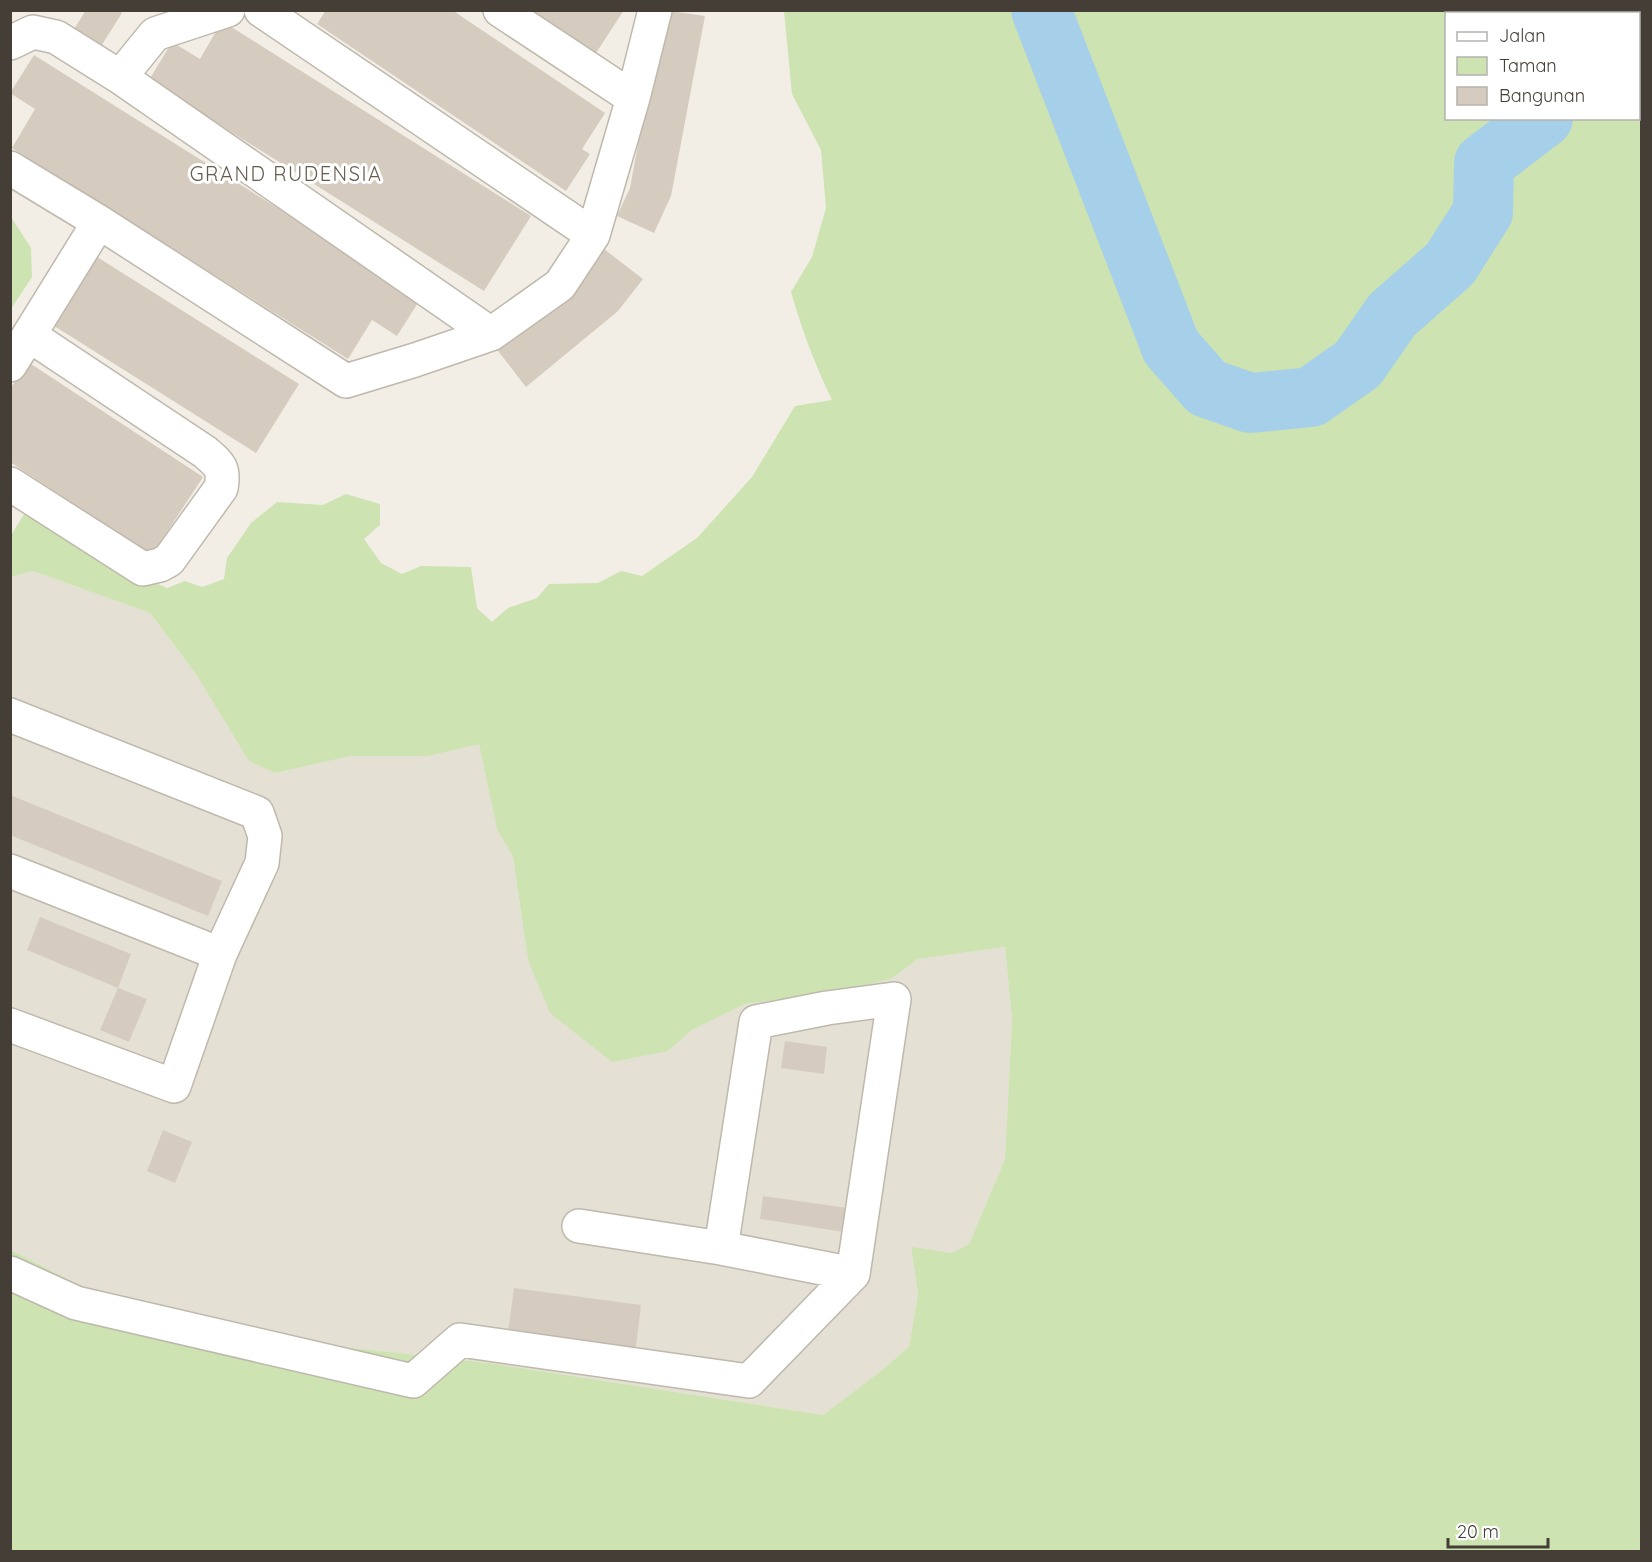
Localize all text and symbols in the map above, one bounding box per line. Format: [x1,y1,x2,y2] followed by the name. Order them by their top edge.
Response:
[1445,12,1640,120] legend
[1499,24,1546,47] text: Jalan
[1499,54,1557,77] text: Taman
[1499,84,1585,107] text: Bangunan
[190,161,382,186] district label: GRAND RUDENSIA
[1448,1511,1548,1549] scale bar
[1457,1520,1499,1543] text: 20 m

